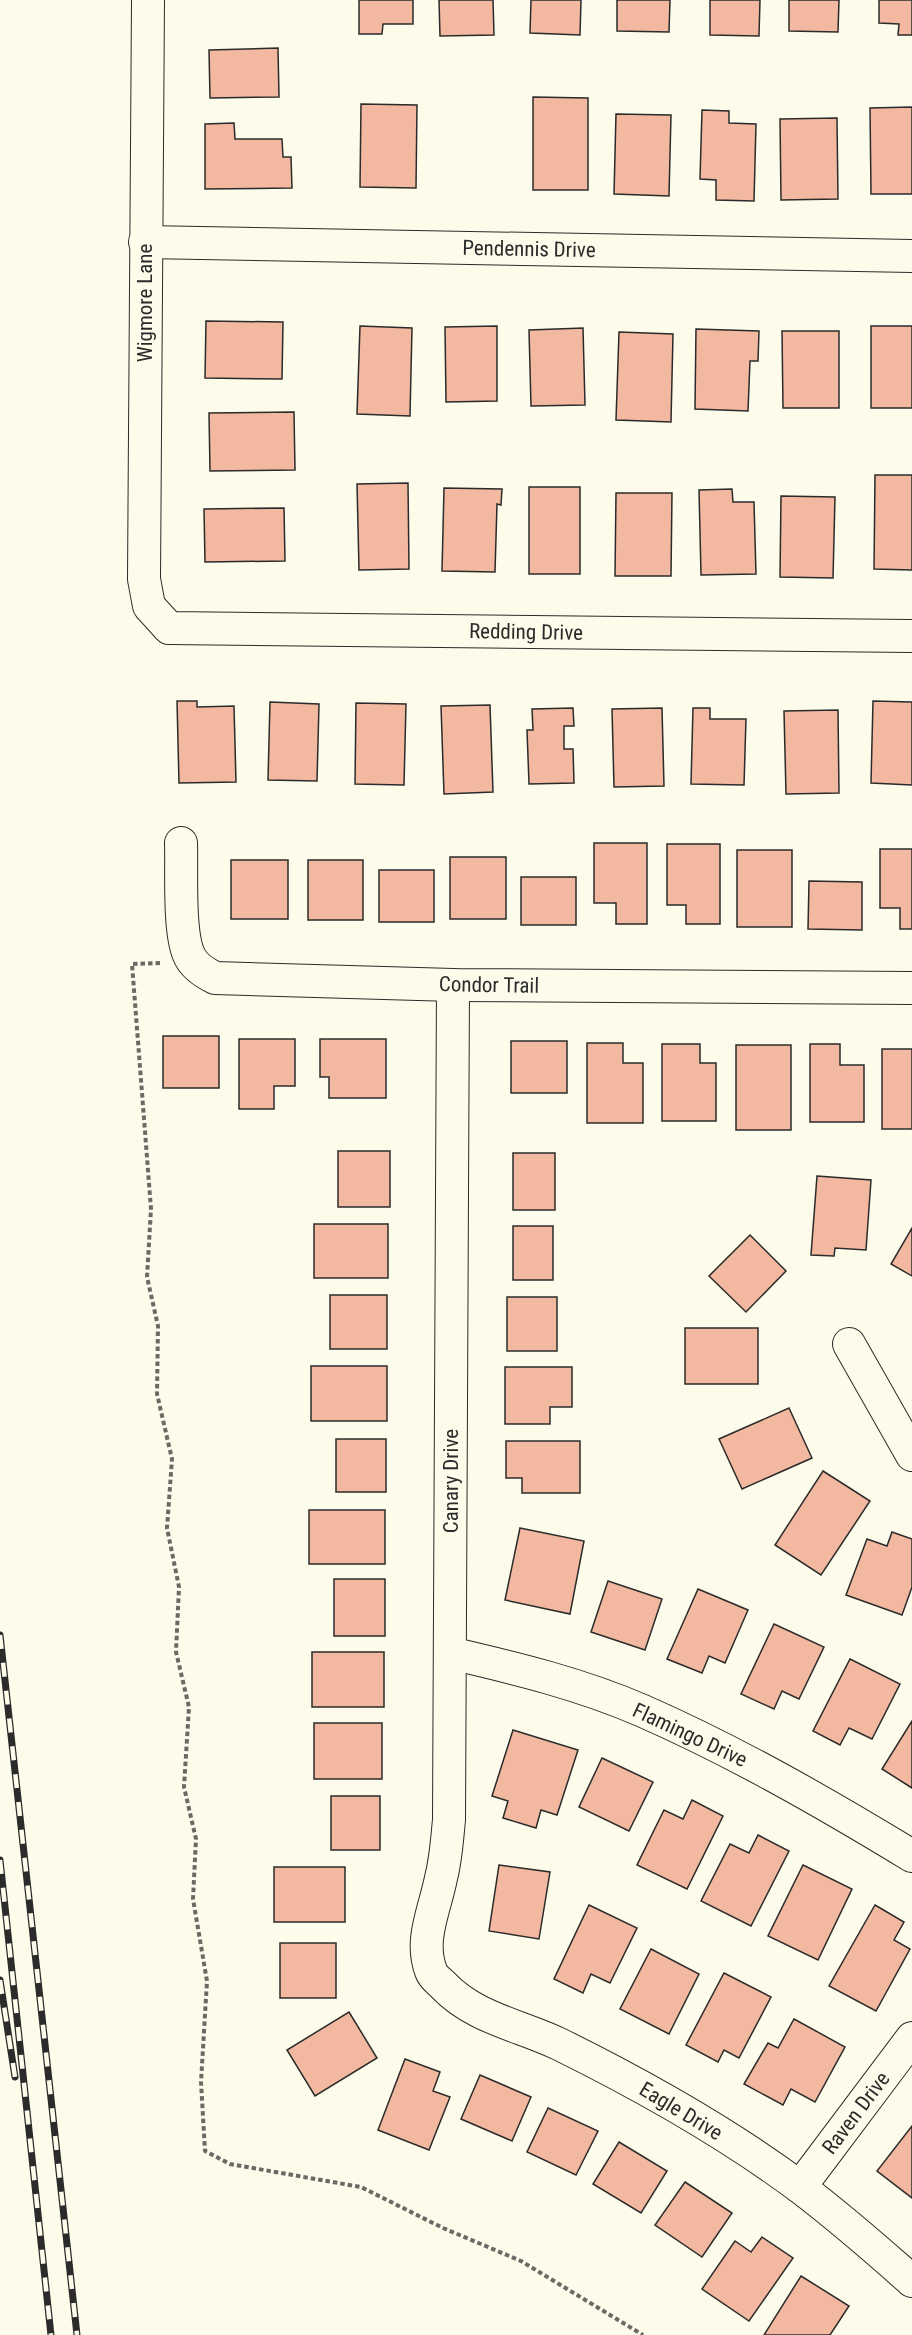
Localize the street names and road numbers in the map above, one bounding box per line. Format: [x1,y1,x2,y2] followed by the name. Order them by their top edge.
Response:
[462,236,596,262] street label: Pendennis Drive
[133,244,157,362] street label: Wigmore Lane
[469,619,583,645] street label: Redding Drive
[439,972,539,998] street label: Condor Trail
[439,1429,463,1533] street label: Canary Drive
[629,1698,751,1772] street label: Flamingo Drive
[817,2067,895,2159] street label: Raven Drive
[635,2077,727,2145] street label: Eagle Drive

